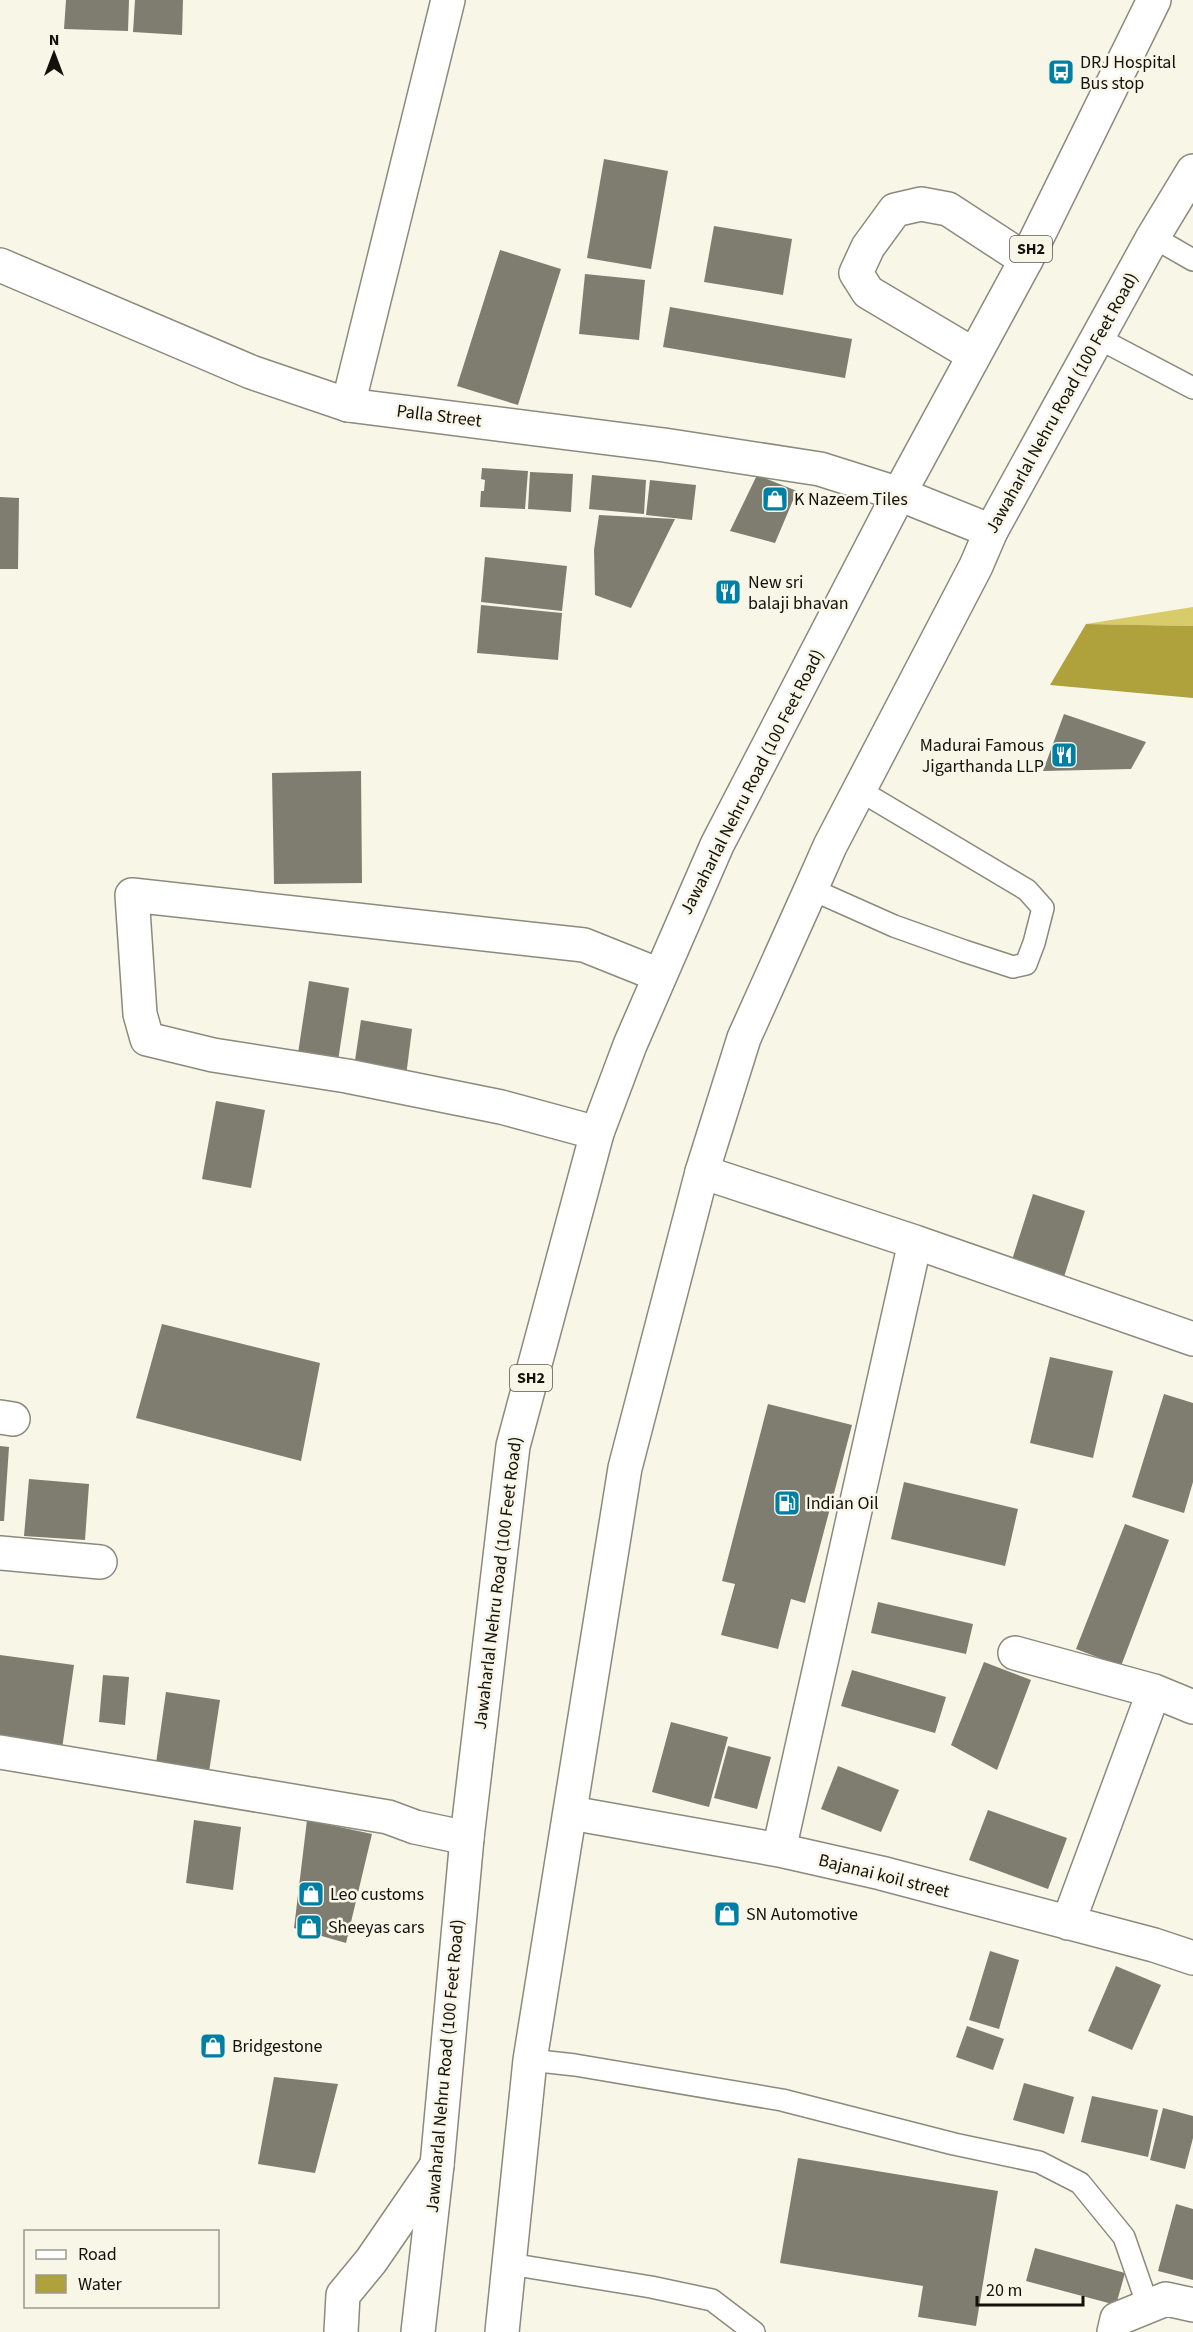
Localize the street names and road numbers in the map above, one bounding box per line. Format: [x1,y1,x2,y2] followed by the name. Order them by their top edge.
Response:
[1010,236,1052,262] road number: SH2
[980,268,1144,538] street label: Jawaharlal Nehru Road (100 Feet Road)
[395,398,483,434] street label: Palla Street
[674,645,830,919] street label: Jawaharlal Nehru Road (100 Feet Road)
[510,1365,552,1391] road number: SH2
[468,1435,528,1731] street label: Jawaharlal Nehru Road (100 Feet Road)
[816,1848,952,1904] street label: Bajanai koil street
[420,1918,470,2214] street label: Jawaharlal Nehru Road (100 Feet Road)

